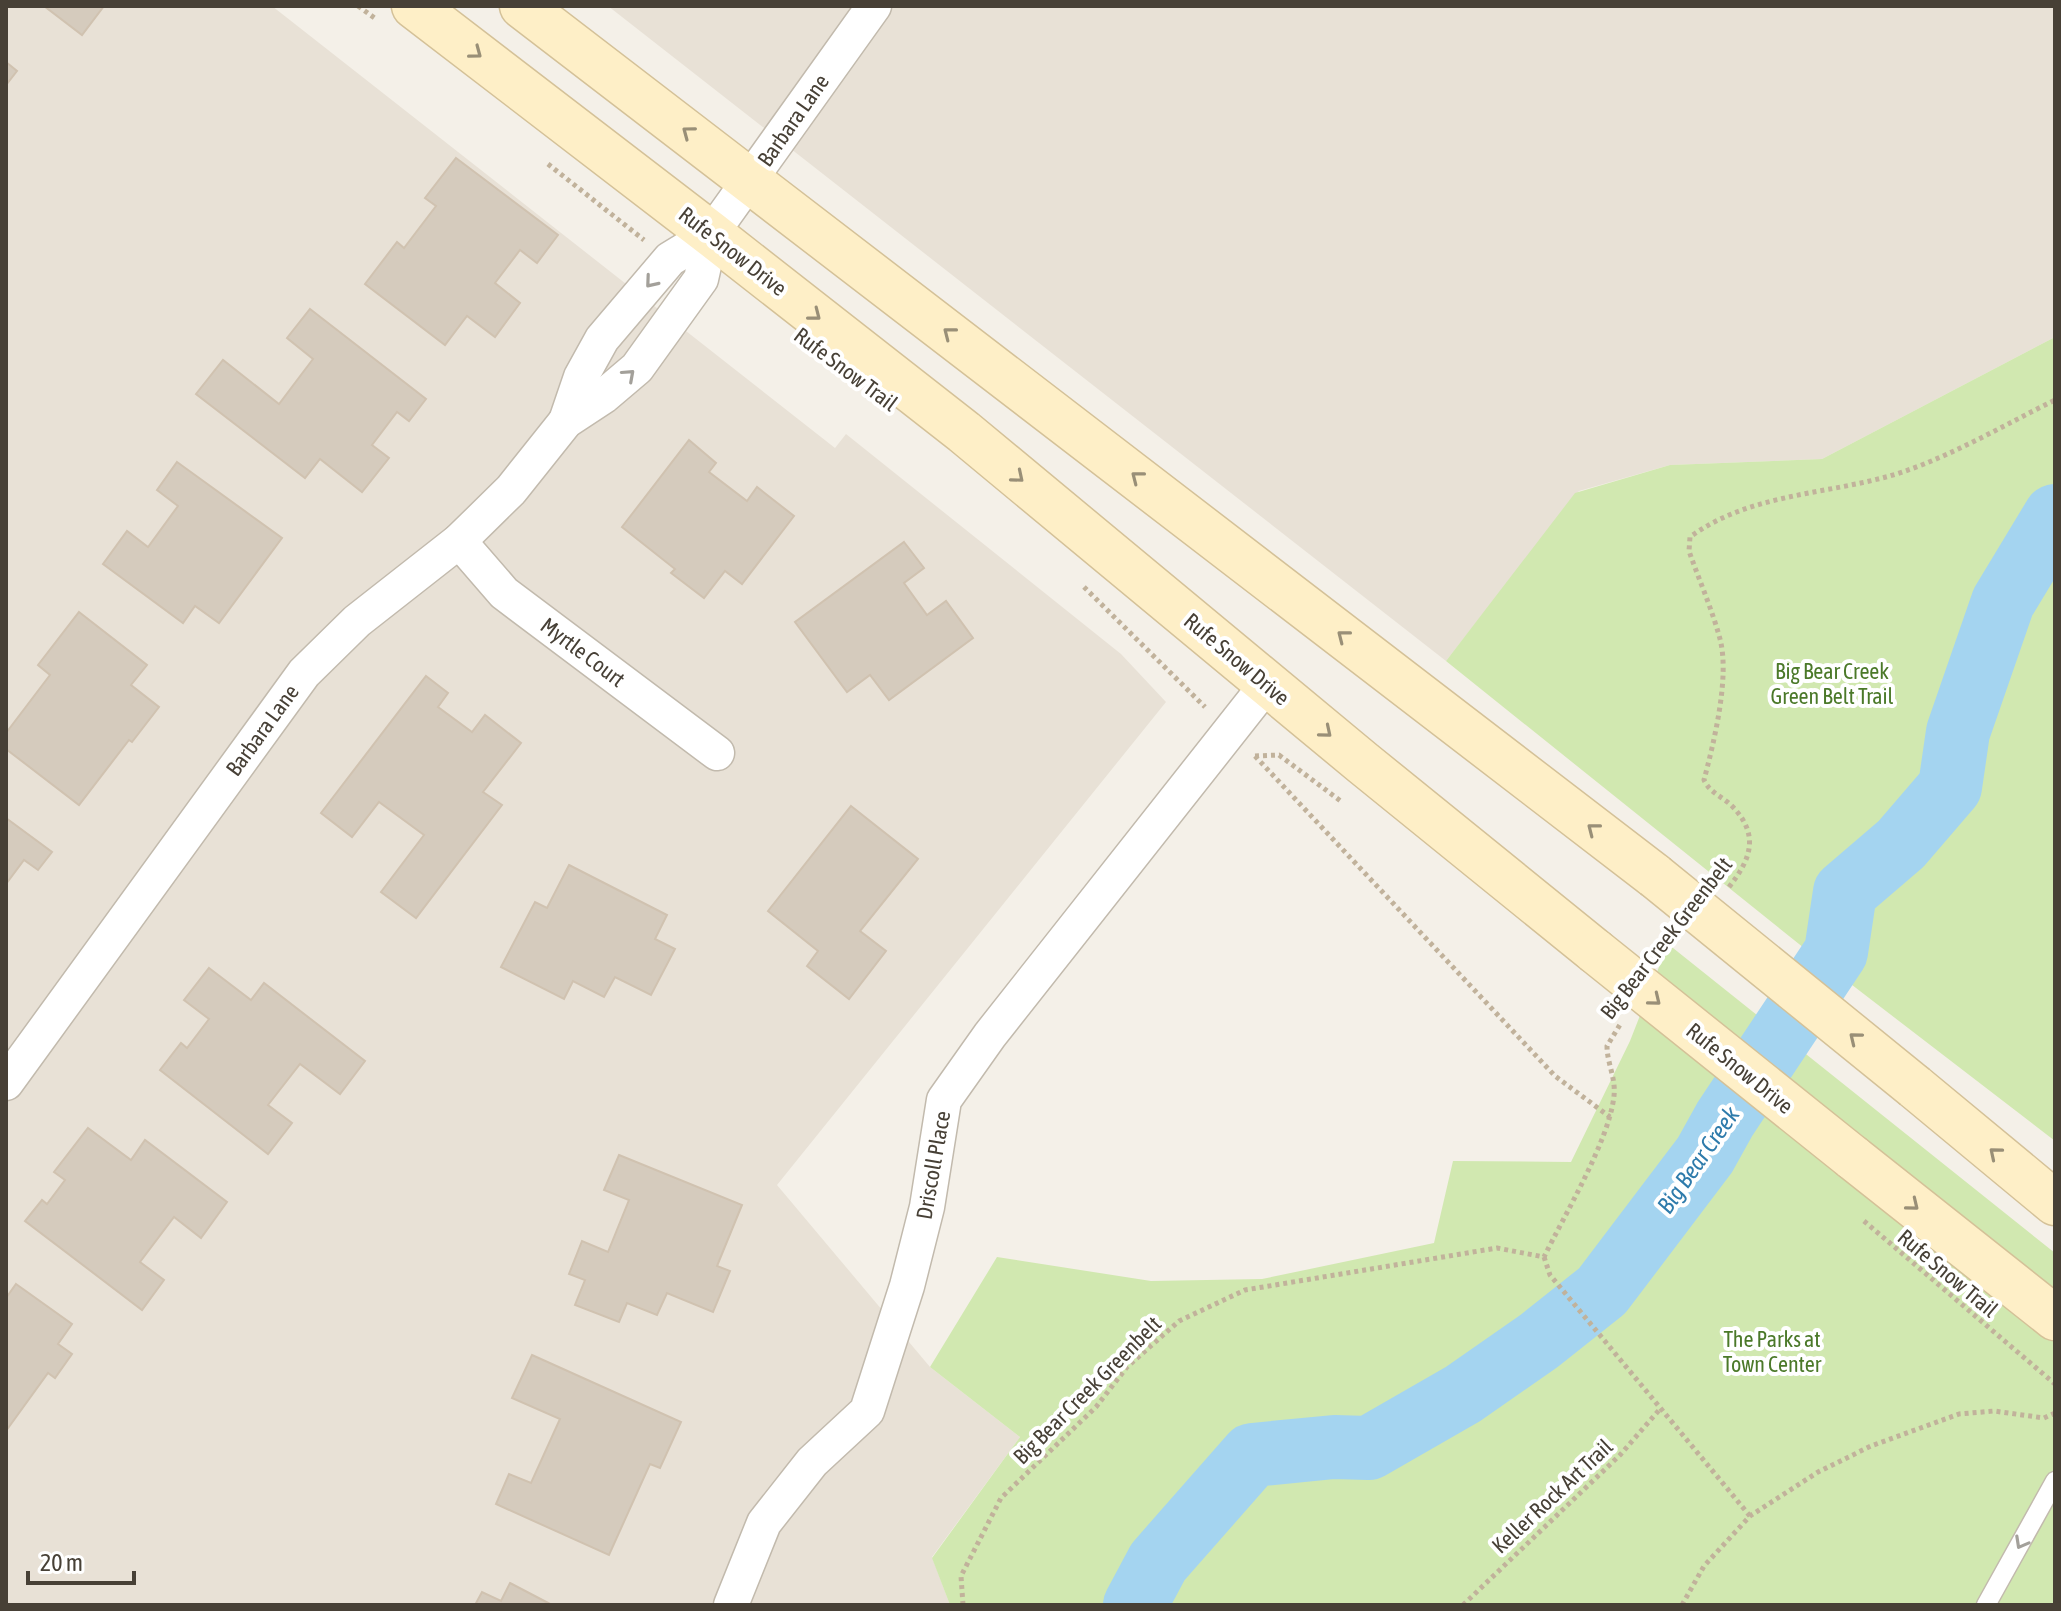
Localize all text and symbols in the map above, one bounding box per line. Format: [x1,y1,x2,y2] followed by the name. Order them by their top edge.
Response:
[467,44,482,58] one-way arrow
[752,69,834,171] street label: Barbara Lane
[682,128,697,142] one-way arrow
[674,201,792,301] street label: Rufe Snow Drive
[646,273,661,287] one-way arrow
[806,305,820,320] one-way arrow
[789,322,903,416] street label: Rufe Snow Trail
[943,328,958,342] one-way arrow
[619,370,634,384] one-way arrow
[1009,467,1023,482] one-way arrow
[1131,473,1146,487] one-way arrow
[1179,607,1295,711] street label: Rufe Snow Drive
[536,612,630,692] street label: Myrtle Court
[1337,631,1352,645] one-way arrow
[1771,658,1894,709] park label: Big Bear Creek Green Belt Trail
[220,679,304,781] street label: Barbara Lane
[1317,722,1331,737] one-way arrow
[1588,824,1602,838] one-way arrow
[1595,852,1737,1024] street label: Big Bear Creek Greenbelt
[1646,990,1660,1005] one-way arrow
[1681,1017,1799,1119] street label: Rufe Snow Drive
[1850,1033,1864,1048] one-way arrow
[1651,1101,1745,1218] water label: Big Bear Creek
[911,1109,955,1221] street label: Driscoll Place
[1990,1148,2004,1163] one-way arrow
[1904,1196,1919,1210] one-way arrow
[1893,1224,2003,1322] street label: Rufe Snow Trail
[1008,1311,1166,1469] street label: Big Bear Creek Greenbelt
[1723,1326,1822,1377] park label: The Parks at Town Center
[1486,1433,1618,1558] street label: Keller Rock Art Trail
[28,1535,134,1585] scale bar
[2015,1535,2030,1549] one-way arrow
[40,1549,83,1576] text: 20 m

